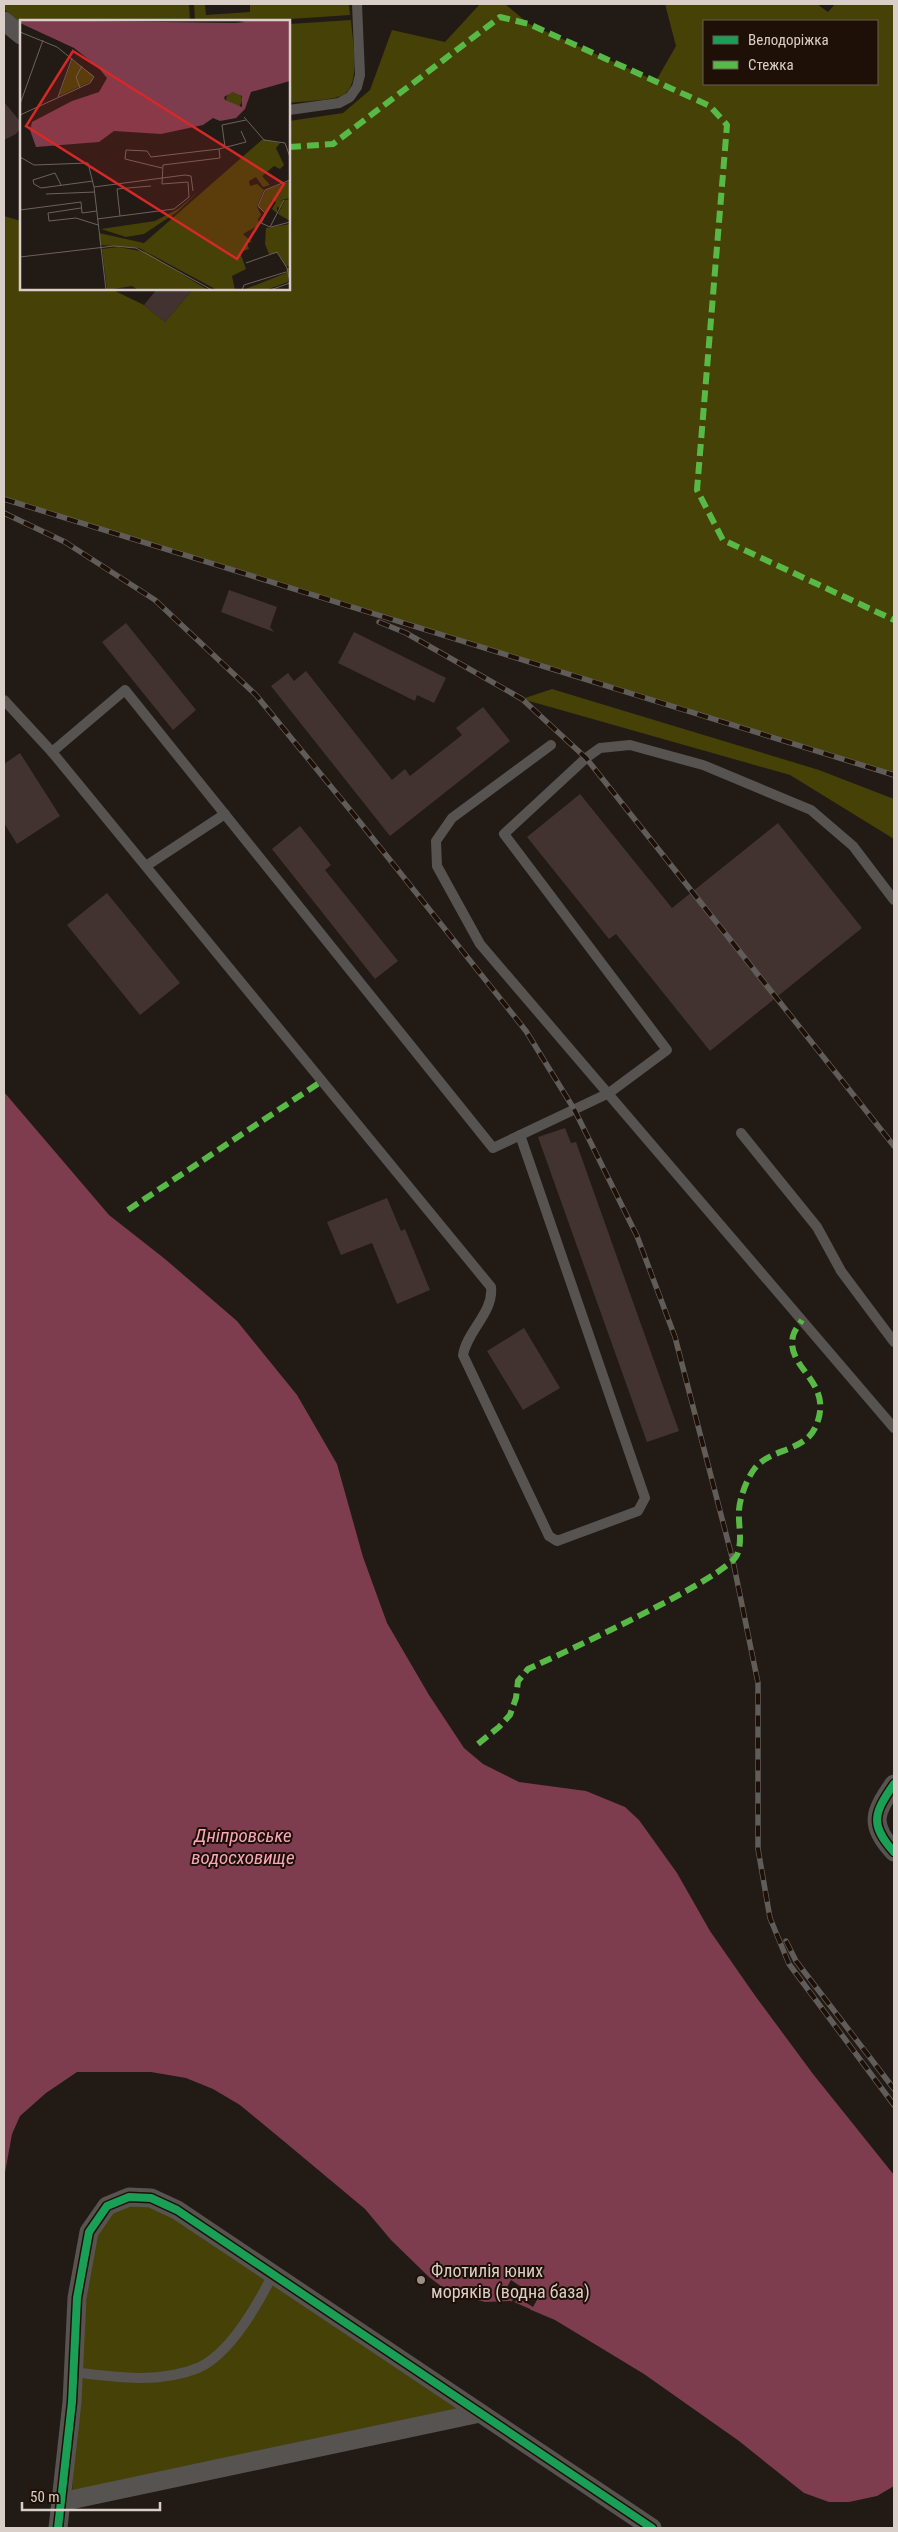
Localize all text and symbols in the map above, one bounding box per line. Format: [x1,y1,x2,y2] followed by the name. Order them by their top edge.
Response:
[20,20,290,290] inset map
[703,20,878,85] legend
[748,31,829,49] text: Велодоріжка
[748,56,794,74] text: Стежка
[191,1824,295,1869] water label: Дніпровське водосховище
[431,2260,590,2303] place label: Флотилія юних моряків (водна база)
[415,2274,427,2286] marker: Флотилія юних моряків (водна база)
[22,2480,160,2512] scale bar
[30,2488,60,2506] text: 50 m

